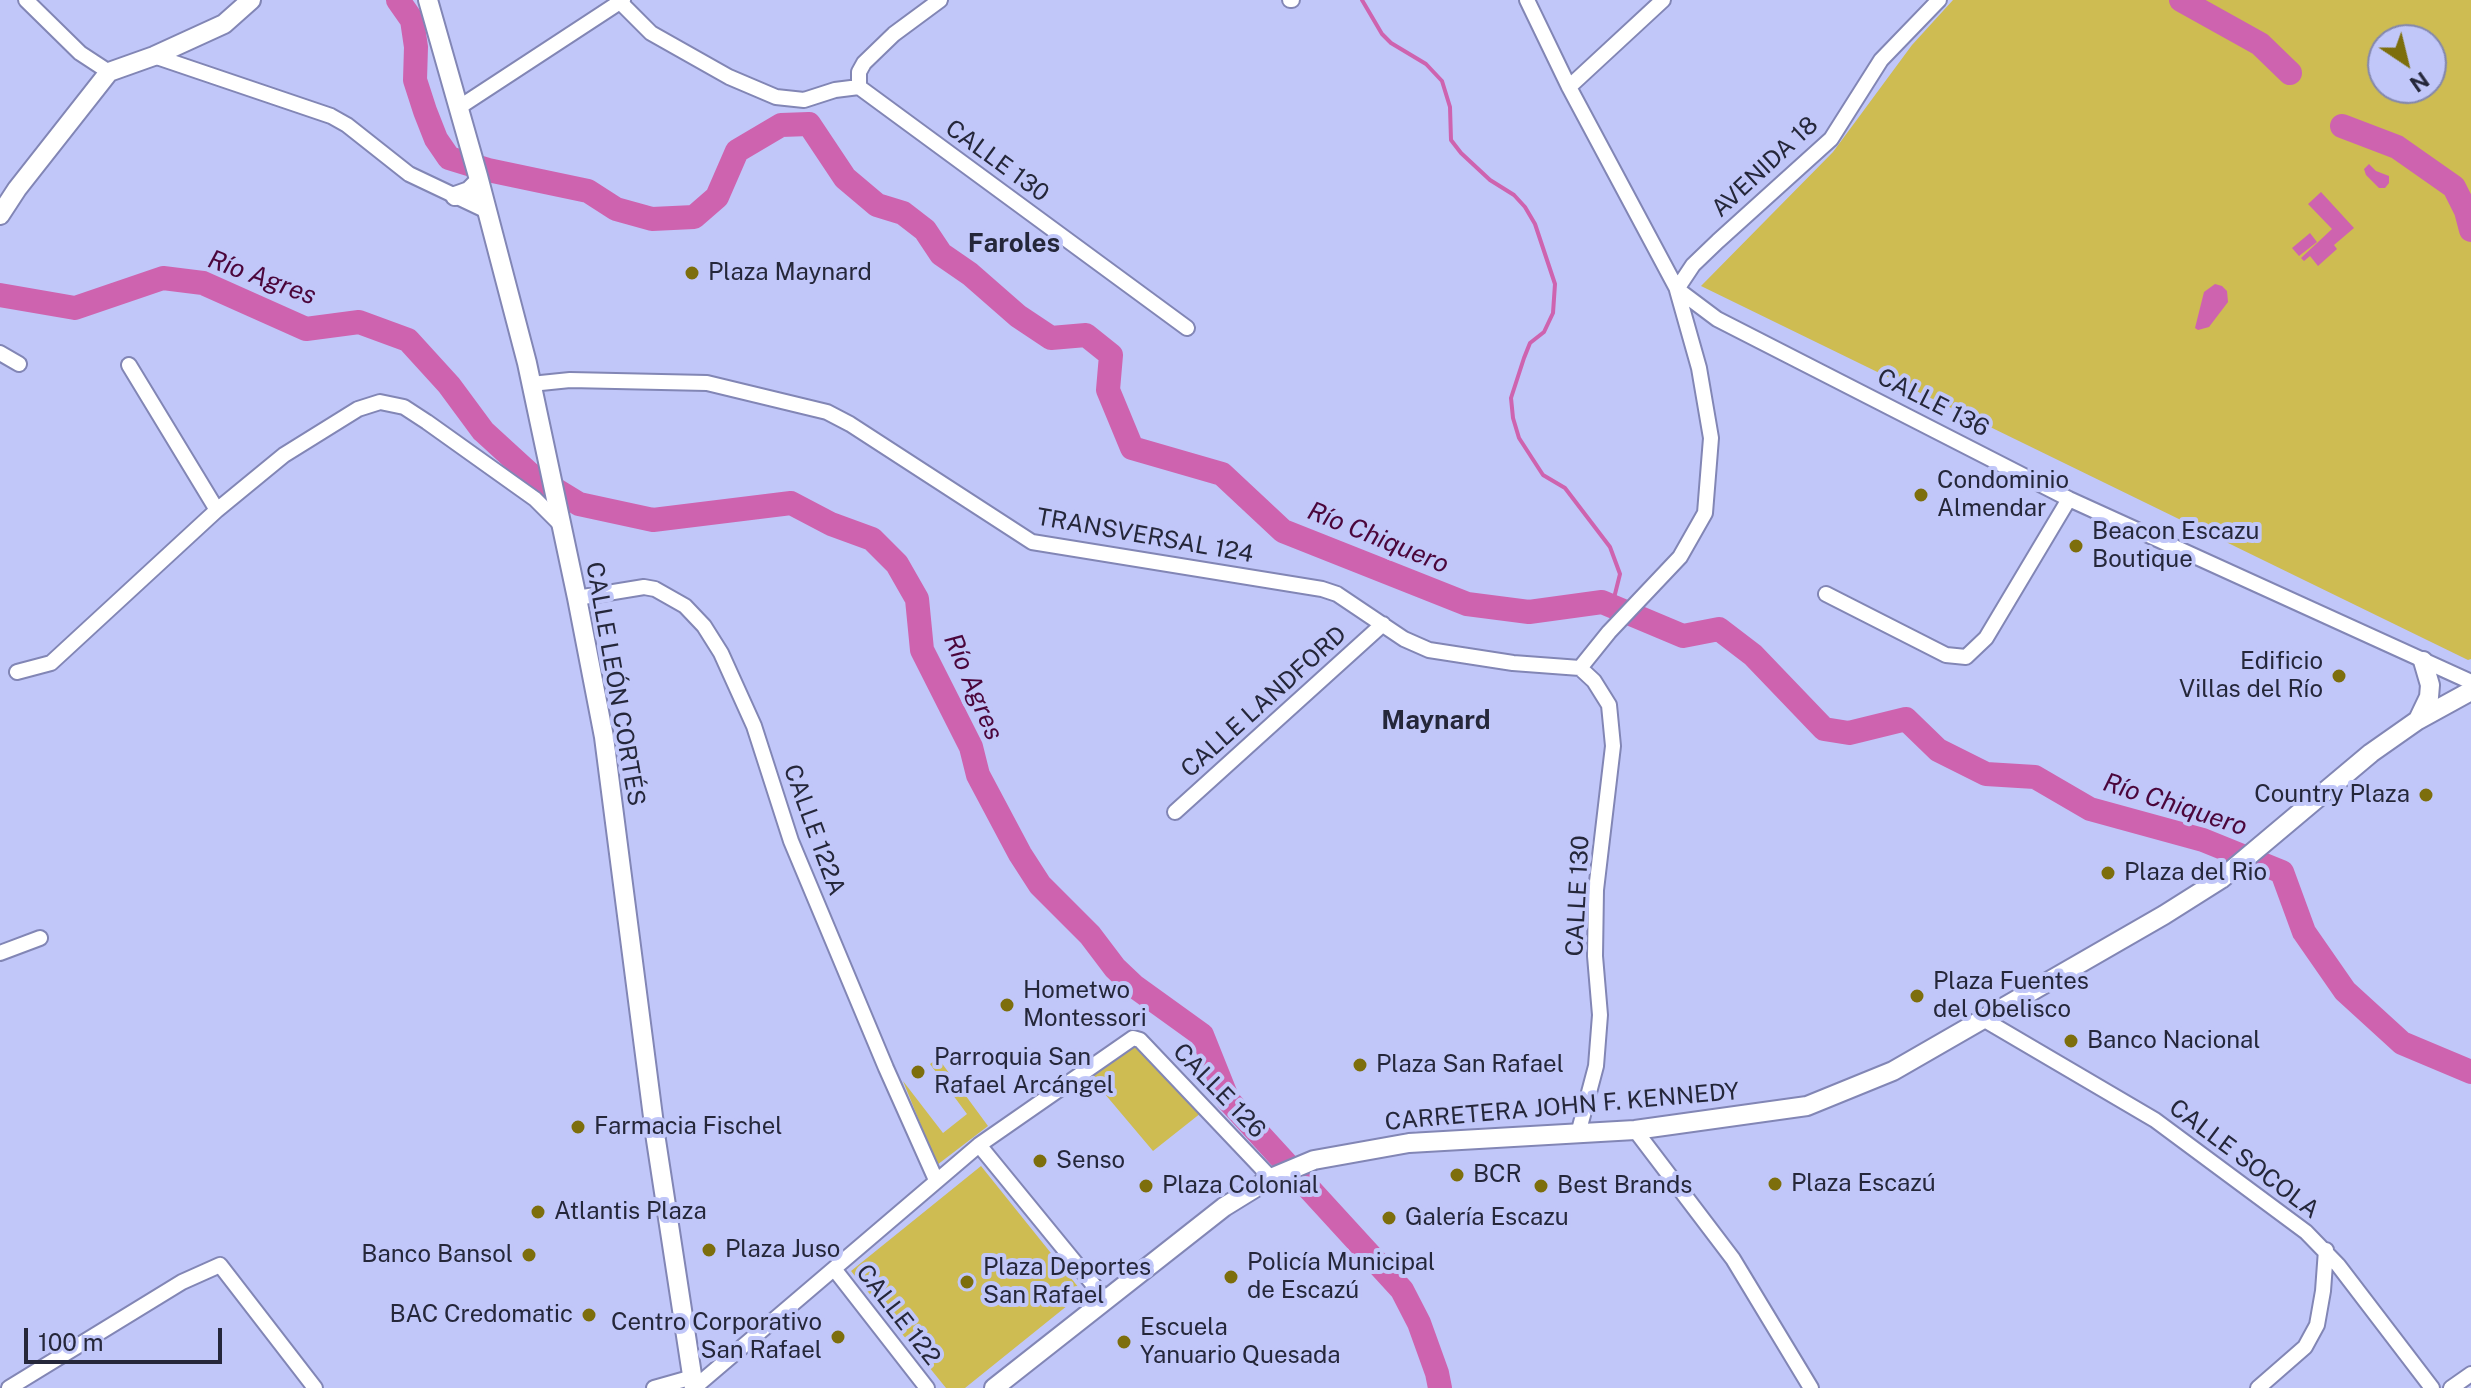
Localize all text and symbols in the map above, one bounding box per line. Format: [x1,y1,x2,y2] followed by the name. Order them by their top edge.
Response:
[2367,24,2447,104] north arrow
[2405,66,2434,98] text: N
[1706,111,1824,223] street label: AVENIDA 18
[940,114,1054,208] street label: CALLE 130
[968,228,1060,260] district label: Faroles
[204,244,320,312] water label: Río Agres
[708,259,872,287] place label: Plaza Maynard
[683,264,701,282] marker: Plaza Maynard
[1872,363,1994,443] street label: CALLE 136
[1937,467,2069,523] place label: Condominio Almendar
[1912,486,1930,504] marker: Condominio Almendar
[1303,496,1453,580] water label: Río Chiquero
[1034,503,1256,569] street label: TRANSVERSAL 124
[2092,518,2259,574] place label: Beacon Escazu Boutique
[2067,537,2085,555] marker: Beacon Escazu Boutique
[579,560,651,808] street label: CALLE LEÓN CORTÉS
[1175,620,1353,784] street label: CALLE LANDFORD
[937,629,1009,745] water label: Río Agres
[2179,648,2323,704] place label: Edificio Villas del Río
[2330,667,2348,685] marker: Edificio Villas del Río
[1381,705,1491,737] district label: Maynard
[777,761,851,899] street label: CALLE 122A
[2099,767,2251,843] water label: Río Chiquero
[2254,781,2410,809] place label: Country Plaza
[2417,786,2435,804] marker: Country Plaza
[1560,835,1596,957] street label: CALLE 130
[2124,859,2267,887] place label: Plaza del Rio
[2099,864,2117,882] marker: Plaza del Rio
[1933,968,2089,1024] place label: Plaza Fuentes del Obelisco
[1023,977,1147,1033] place label: Hometwo Montessori
[1908,987,1926,1005] marker: Plaza Fuentes del Obelisco
[998,996,1016,1014] marker: Hometwo Montessori
[2087,1027,2261,1055] place label: Banco Nacional
[2062,1032,2080,1050] marker: Banco Nacional
[1167,1038,1271,1144] street label: CALLE 126
[934,1044,1114,1100] place label: Parroquia San Rafael Arcángel
[1376,1051,1564,1079] place label: Plaza San Rafael
[1351,1056,1369,1074] marker: Plaza San Rafael
[909,1063,927,1081] marker: Parroquia San Rafael Arcángel
[1384,1077,1740,1137] street label: CARRETERA JOHN F. KENNEDY
[2163,1093,2325,1225] street label: CALLE SOCOLA
[594,1113,783,1141] place label: Farmacia Fischel
[569,1118,587,1136] marker: Farmacia Fischel
[1056,1147,1125,1175] place label: Senso
[1031,1152,1049,1170] marker: Senso
[1473,1161,1522,1189] place label: BCR
[1448,1166,1466,1184] marker: BCR
[1791,1170,1936,1198] place label: Plaza Escazú
[1162,1172,1319,1200] place label: Plaza Colonial
[1557,1172,1692,1200] place label: Best Brands
[1766,1175,1784,1193] marker: Plaza Escazú
[1137,1177,1155,1195] marker: Plaza Colonial
[1532,1177,1550,1195] marker: Best Brands
[554,1198,707,1226] place label: Atlantis Plaza
[529,1203,547,1221] marker: Atlantis Plaza
[1405,1204,1569,1232] place label: Galería Escazu
[1380,1209,1398,1227] marker: Galería Escazu
[725,1236,840,1264] place label: Plaza Juso
[361,1241,513,1269] place label: Banco Bansol
[700,1241,718,1259] marker: Plaza Juso
[520,1246,538,1264] marker: Banco Bansol
[1247,1249,1435,1305] place label: Policía Municipal de Escazú
[983,1254,1151,1310] place label: Plaza Deportes San Rafael
[850,1259,946,1371] street label: CALLE 122
[1222,1268,1240,1286] marker: Policía Municipal de Escazú
[958,1273,976,1291] marker: Plaza Deportes San Rafael
[389,1301,573,1329] place label: BAC Credomatic
[580,1306,598,1324] marker: BAC Credomatic
[611,1309,822,1365] place label: Centro Corporativo San Rafael
[28,1312,226,1362] scale bar
[1140,1314,1341,1370] place label: Escuela Yanuario Quesada
[38,1328,104,1356] text: 100 m
[829,1328,847,1346] marker: Centro Corporativo San Rafael
[1115,1333,1133,1351] marker: Escuela Yanuario Quesada

